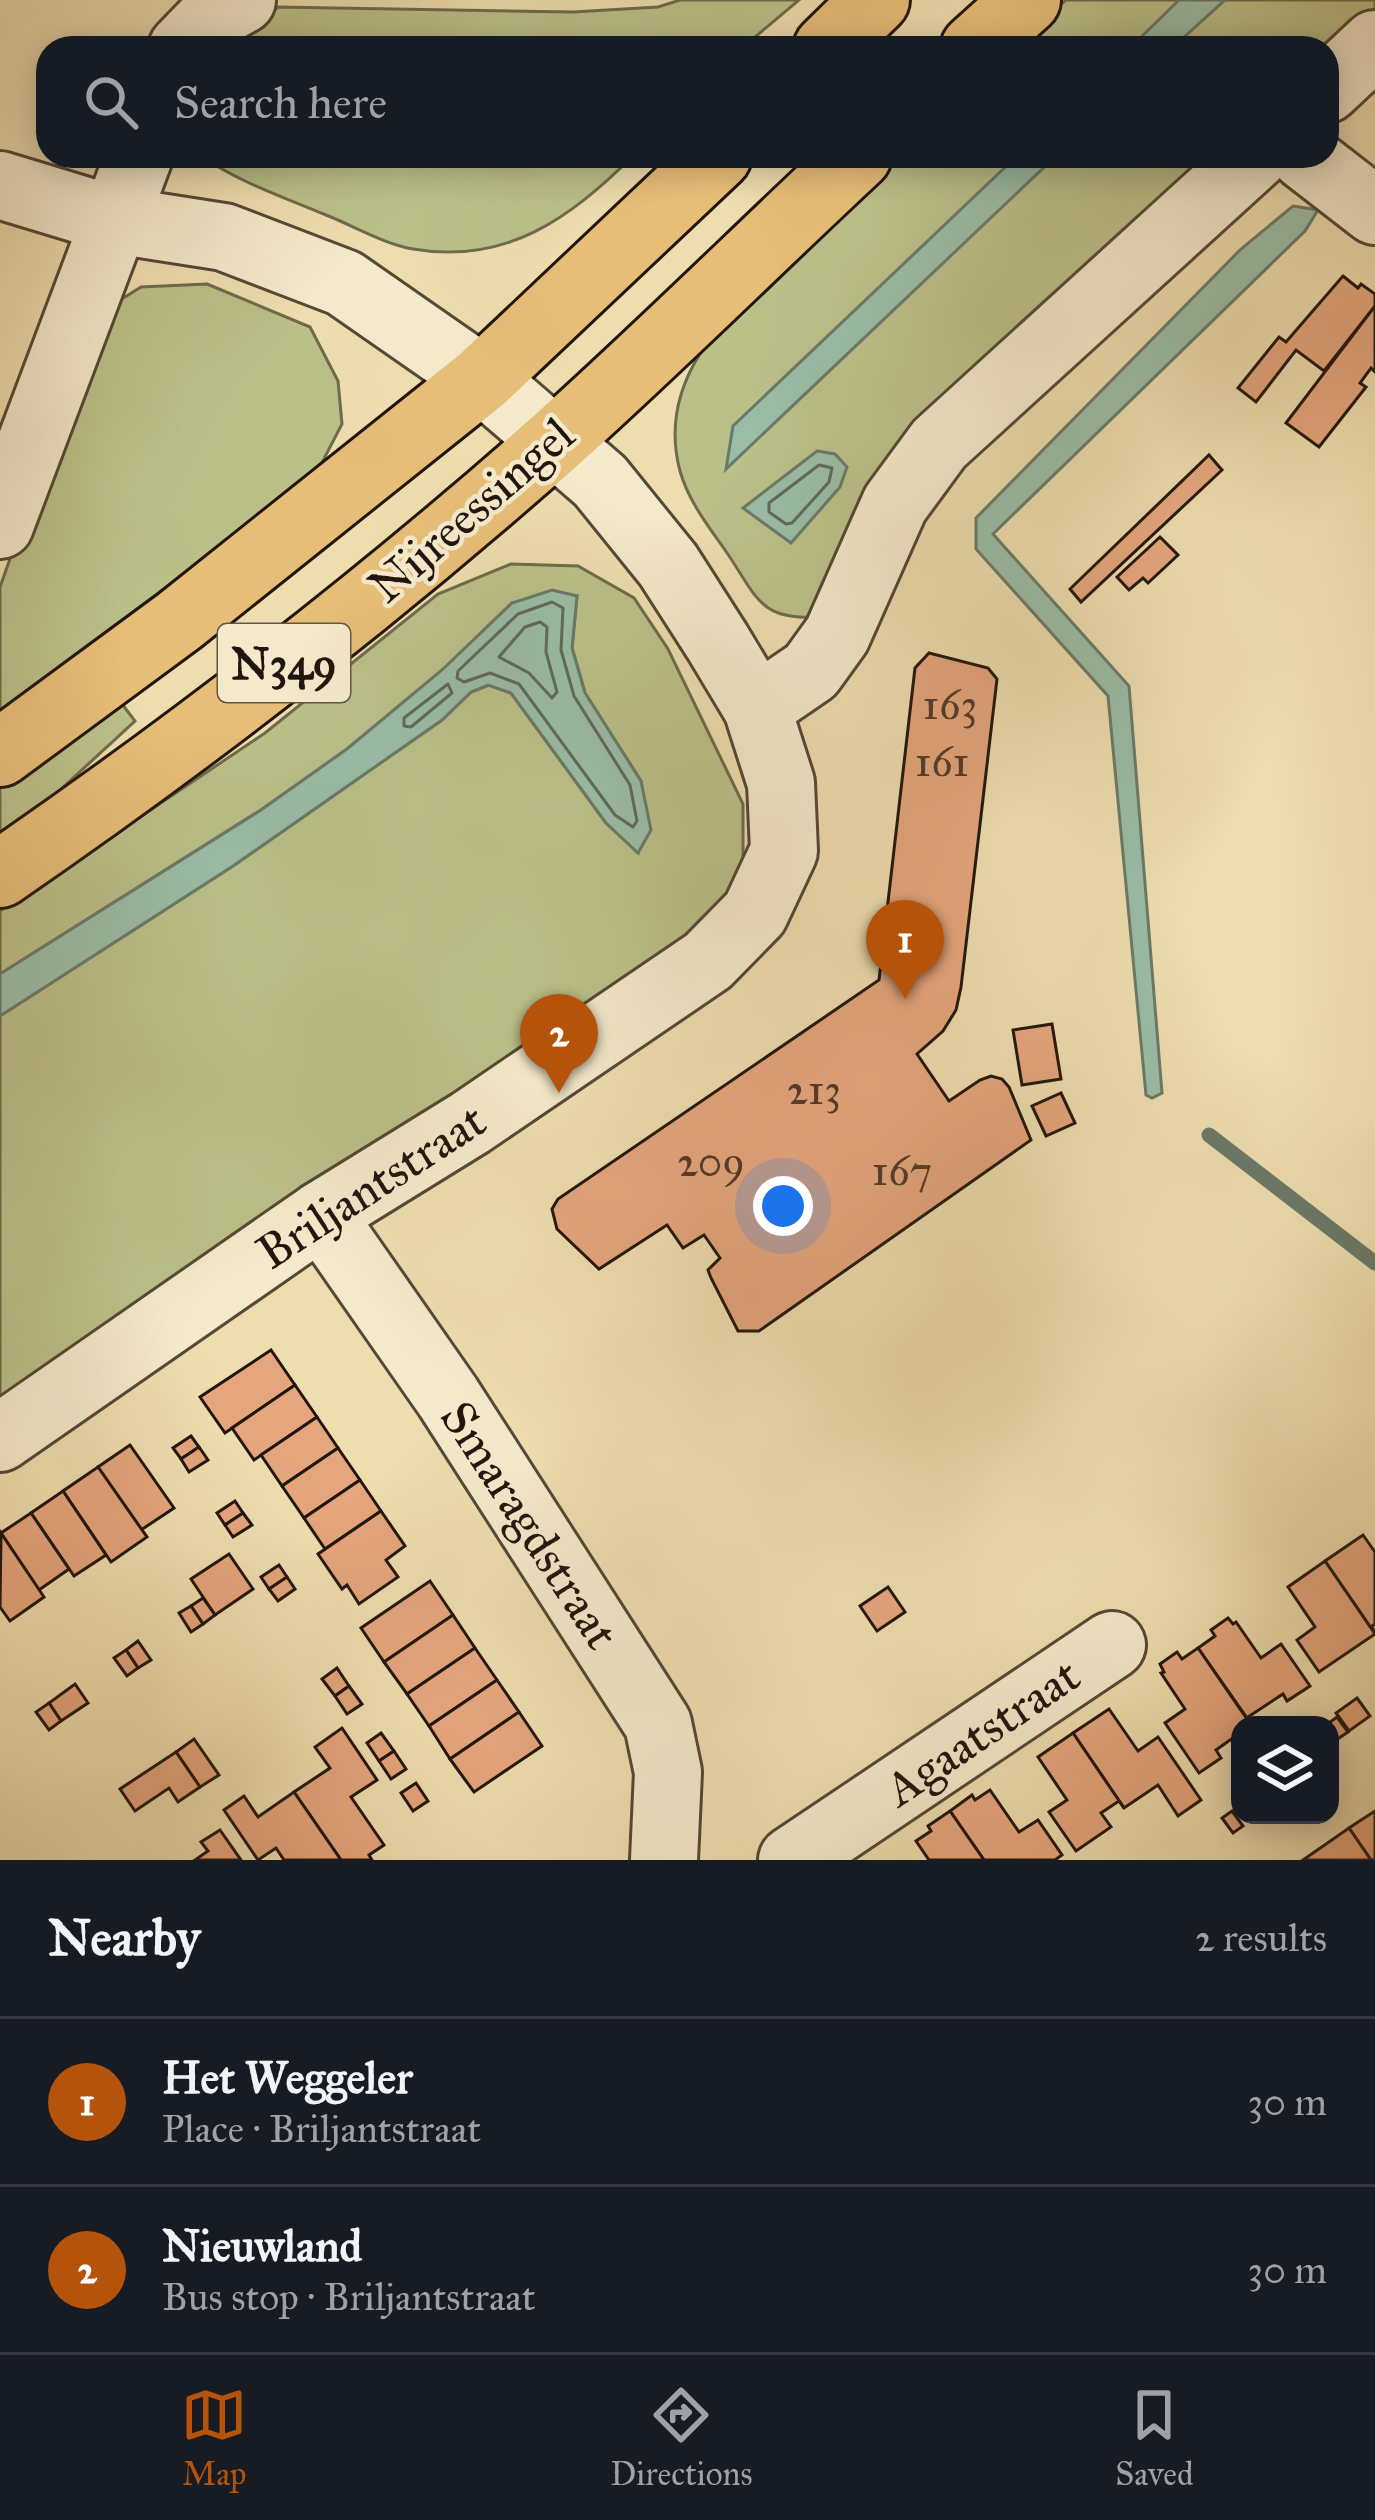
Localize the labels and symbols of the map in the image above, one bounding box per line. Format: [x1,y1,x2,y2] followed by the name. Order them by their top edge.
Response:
[356,405,586,615] street label: Nijreessingel
[218,624,350,702] road number: N349
[923,679,977,731] house number: 163
[915,736,969,788] house number: 161
[866,900,944,999] pin: 1
[520,994,598,1093] pin: 2
[787,1064,841,1116] house number: 213
[246,1090,496,1282] street label: Briljantstraat
[677,1136,745,1188] house number: 209
[872,1145,932,1197] house number: 167
[753,1176,813,1236] your location
[428,1390,632,1660] street label: Smaragdstraat
[872,1645,1091,1820] street label: Agaatstraat

